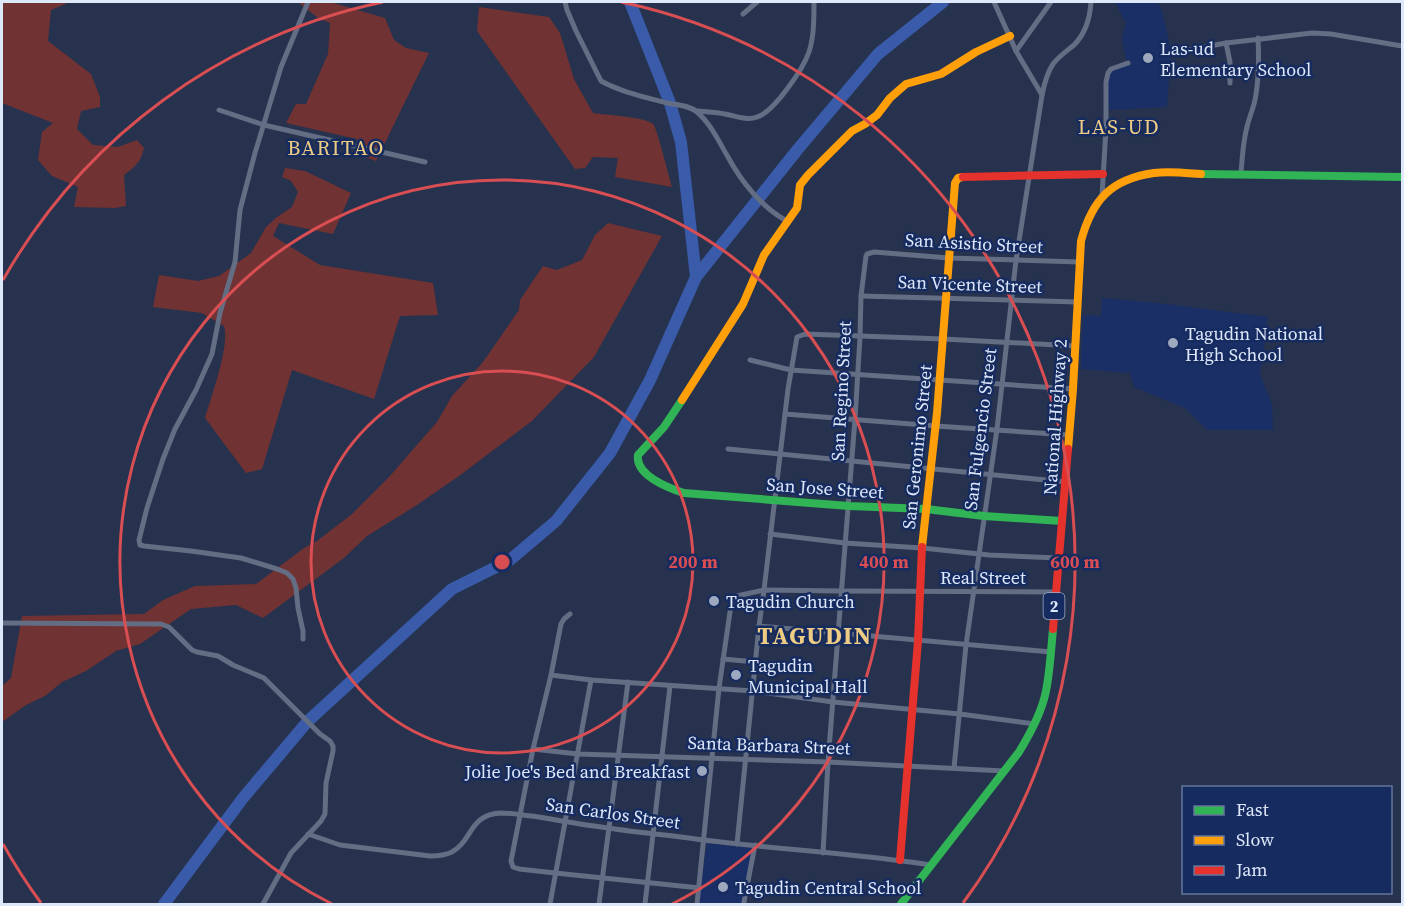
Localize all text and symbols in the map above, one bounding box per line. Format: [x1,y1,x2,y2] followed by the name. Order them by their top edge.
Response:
[1160,36,1311,82] place label: Las-ud Elementary School
[1141,51,1155,65] marker: Las-ud Elementary School
[1078,112,1160,141] district label: LAS-UD
[287,133,385,162] district label: BARITAO
[904,227,1044,259] street label: San Asistio Street
[897,269,1043,299] street label: San Vicente Street
[825,320,857,462] street label: San Regino Street
[1185,321,1323,367] place label: Tagudin National High School
[1166,336,1180,350] marker: Tagudin National High School
[1037,338,1073,496] street label: National Highway 2
[958,346,1002,511] street label: San Fulgencio Street
[896,363,938,530] street label: San Geronimo Street
[766,471,885,505] street label: San Jose Street
[668,549,718,574] text: 200 m
[859,549,909,574] text: 400 m
[1050,549,1100,574] text: 600 m
[492,552,512,572] centre of rings
[940,565,1026,590] street label: Real Street
[726,589,855,614] place label: Tagudin Church
[1044,593,1064,619] road number: 2
[707,594,721,608] marker: Tagudin Church
[757,619,873,652] district label: TAGUDIN
[748,653,868,699] place label: Tagudin Municipal Hall
[729,668,743,682] marker: Tagudin Municipal Hall
[687,730,851,760] street label: Santa Barbara Street
[464,759,690,784] place label: Jolie Joe's Bed and Breakfast
[695,764,709,778] marker: Jolie Joe's Bed and Breakfast
[1182,786,1392,894] legend
[544,791,682,835] street label: San Carlos Street
[1236,797,1269,822] text: Fast
[1236,827,1274,852] text: Slow
[1235,857,1268,882] text: Jam
[735,875,921,900] place label: Tagudin Central School
[716,880,730,894] marker: Tagudin Central School

